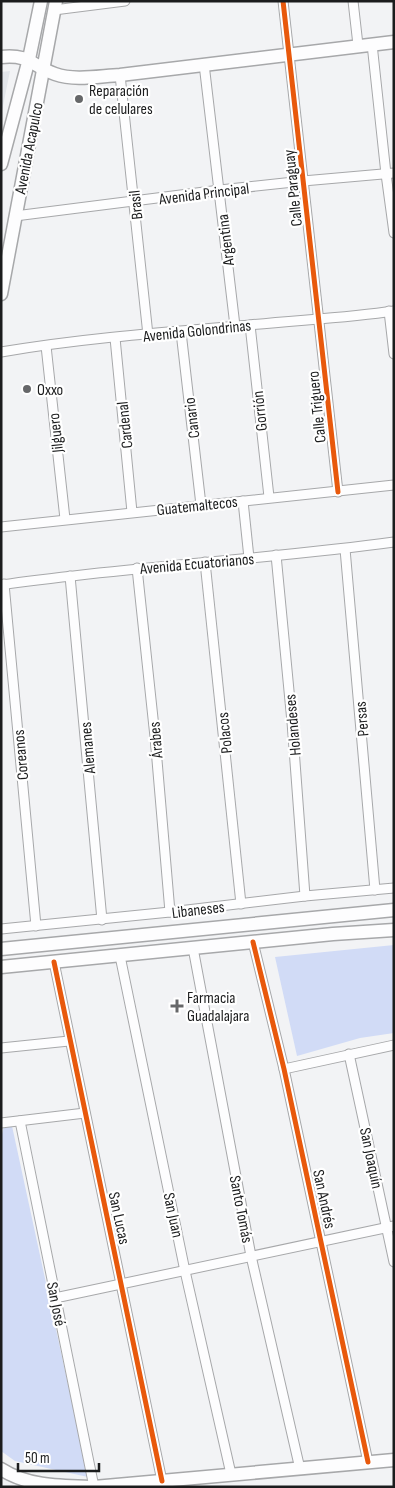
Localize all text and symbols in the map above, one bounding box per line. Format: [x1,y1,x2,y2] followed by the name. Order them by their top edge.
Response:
[89,82,153,119] place label: Reparación de celulares
[73,93,85,105] marker: Reparación de celulares
[11,101,48,197] street label: Avenida Acapulco
[280,149,307,227] street label: Calle Paraguay
[157,180,250,210] street label: Avenida Principal
[126,189,147,220] street label: Brasil
[214,213,239,268] street label: Argentina
[141,316,252,347] street label: Avenida Golondrinas
[304,370,331,444] street label: Calle Triguero
[37,381,63,400] place label: Oxxo
[21,383,33,395] marker: Oxxo
[249,390,272,432] street label: Gorrión
[181,396,204,439] street label: Canario
[114,400,137,449] street label: Cardenal
[45,412,68,455] street label: Jilguero
[156,493,239,520] street label: Guatemaltecos
[138,550,255,579] street label: Avenida Ecuatorianos
[281,693,306,756] street label: Holandeses
[351,700,373,737] street label: Persas
[214,711,237,754] street label: Polacos
[77,721,100,776] street label: Alemanes
[145,721,168,760] street label: Árabes
[10,729,33,781] street label: Coreanos
[171,898,226,923] street label: Libaneses
[187,989,249,1026] place label: Farmacia Guadalajara
[171,1000,183,1012] marker: Farmacia Guadalajara
[355,1126,386,1190] street label: San Joaquín
[308,1168,339,1231] street label: San Andrés
[225,1174,256,1245] street label: Santo Tomás
[104,1190,133,1247] street label: San Lucas
[159,1191,187,1239] street label: San Juan
[42,1281,69,1328] street label: San José
[18,1440,99,1472] scale bar
[25,1449,50,1468] text: 50 m

